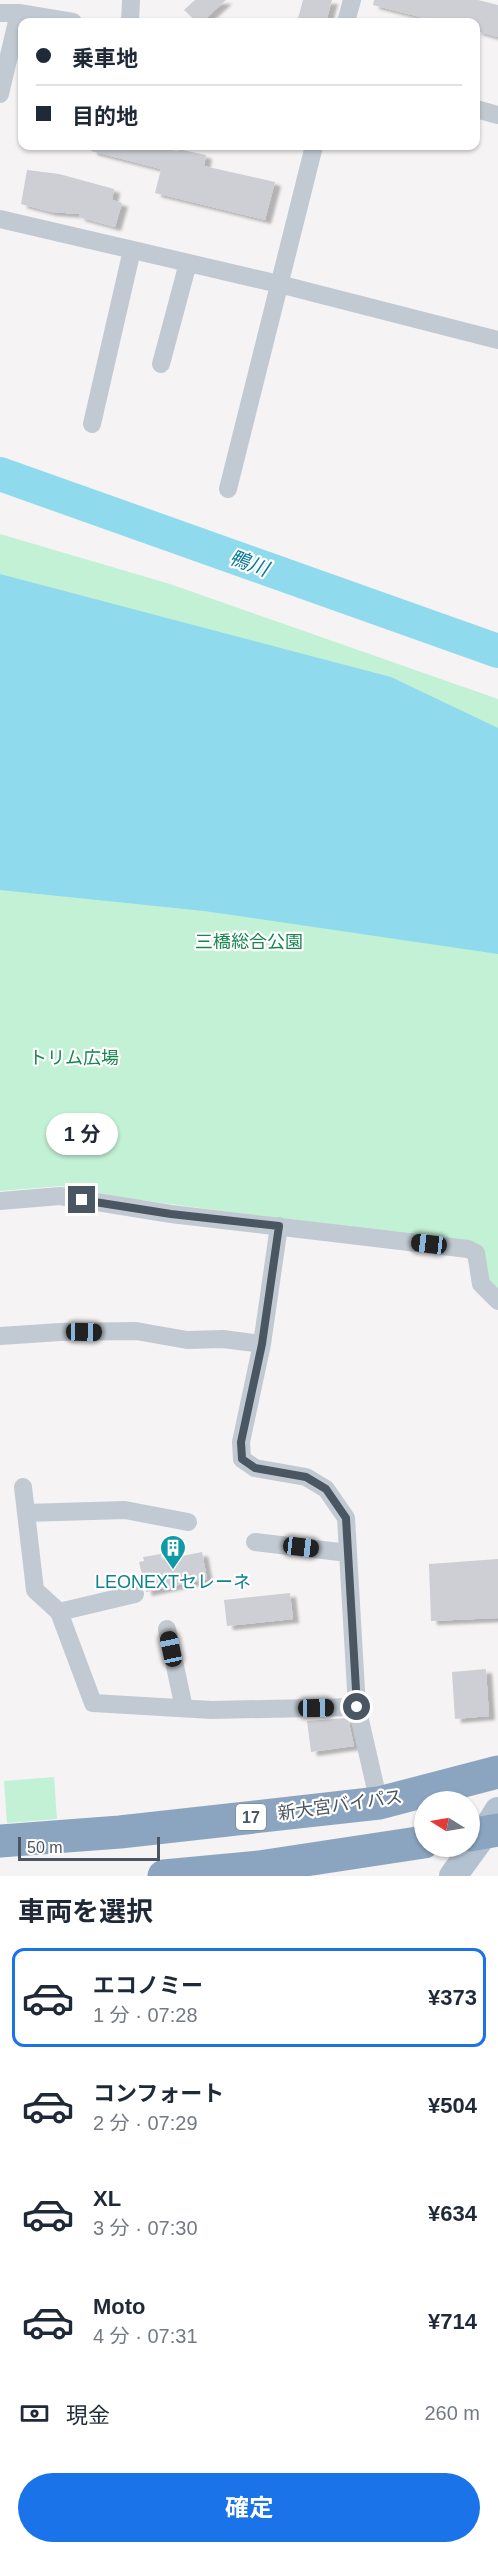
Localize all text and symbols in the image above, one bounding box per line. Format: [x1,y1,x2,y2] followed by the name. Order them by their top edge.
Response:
[72,46,138,71] text: 乗車地
[72,104,138,129] text: 目的地
[226,546,273,581] water label: 鴨川
[195,932,303,952] park label: 三橋総合公園
[29,1048,119,1068] park label: トリム広場
[46,1113,118,1155] callout: 1 分
[64,1123,100,1145] text: 1 分
[68,1186,95,1213] route end
[410,1233,448,1255] car
[66,1323,102,1341] car
[158,1533,188,1571] building icon: LEONEXTセレーネ
[282,1536,320,1558] car
[95,1572,251,1592] place label: LEONEXTセレーネ
[158,1630,184,1668] car
[343,1693,370,1720] route start
[298,1699,334,1717] car
[276,1786,404,1824] street label: 新大宮バイパス
[414,1791,480,1857] north arrow
[414,1791,480,1857] map controls
[236,1804,266,1830] road number: 17
[18,1834,160,1862] scale bar
[27,1839,63,1856] text: 50 m
[18,1897,153,1927] text: 車両を選択
[21,1971,75,2025] icon: car
[93,1973,203,1998] text: エコノミー
[428,1985,477,2010] text: ¥373
[93,2004,198,2026] text: 1 分 · 07:28
[21,2079,75,2133] icon: car
[93,2081,224,2106] text: コンフォート
[428,2093,477,2118] text: ¥504
[93,2112,198,2134] text: 2 分 · 07:29
[93,2186,121,2211] text: XL
[21,2187,75,2241] icon: car
[428,2201,477,2226] text: ¥634
[93,2217,198,2239] text: 3 分 · 07:30
[93,2294,146,2319] text: Moto
[21,2295,75,2349] icon: car
[428,2309,477,2334] text: ¥714
[93,2325,198,2347] text: 4 分 · 07:31
[18,2397,51,2430] icon: cash
[424,2402,480,2424] text: 260 m
[66,2403,110,2428] text: 現金
[18,2473,480,2542] button: 確定

